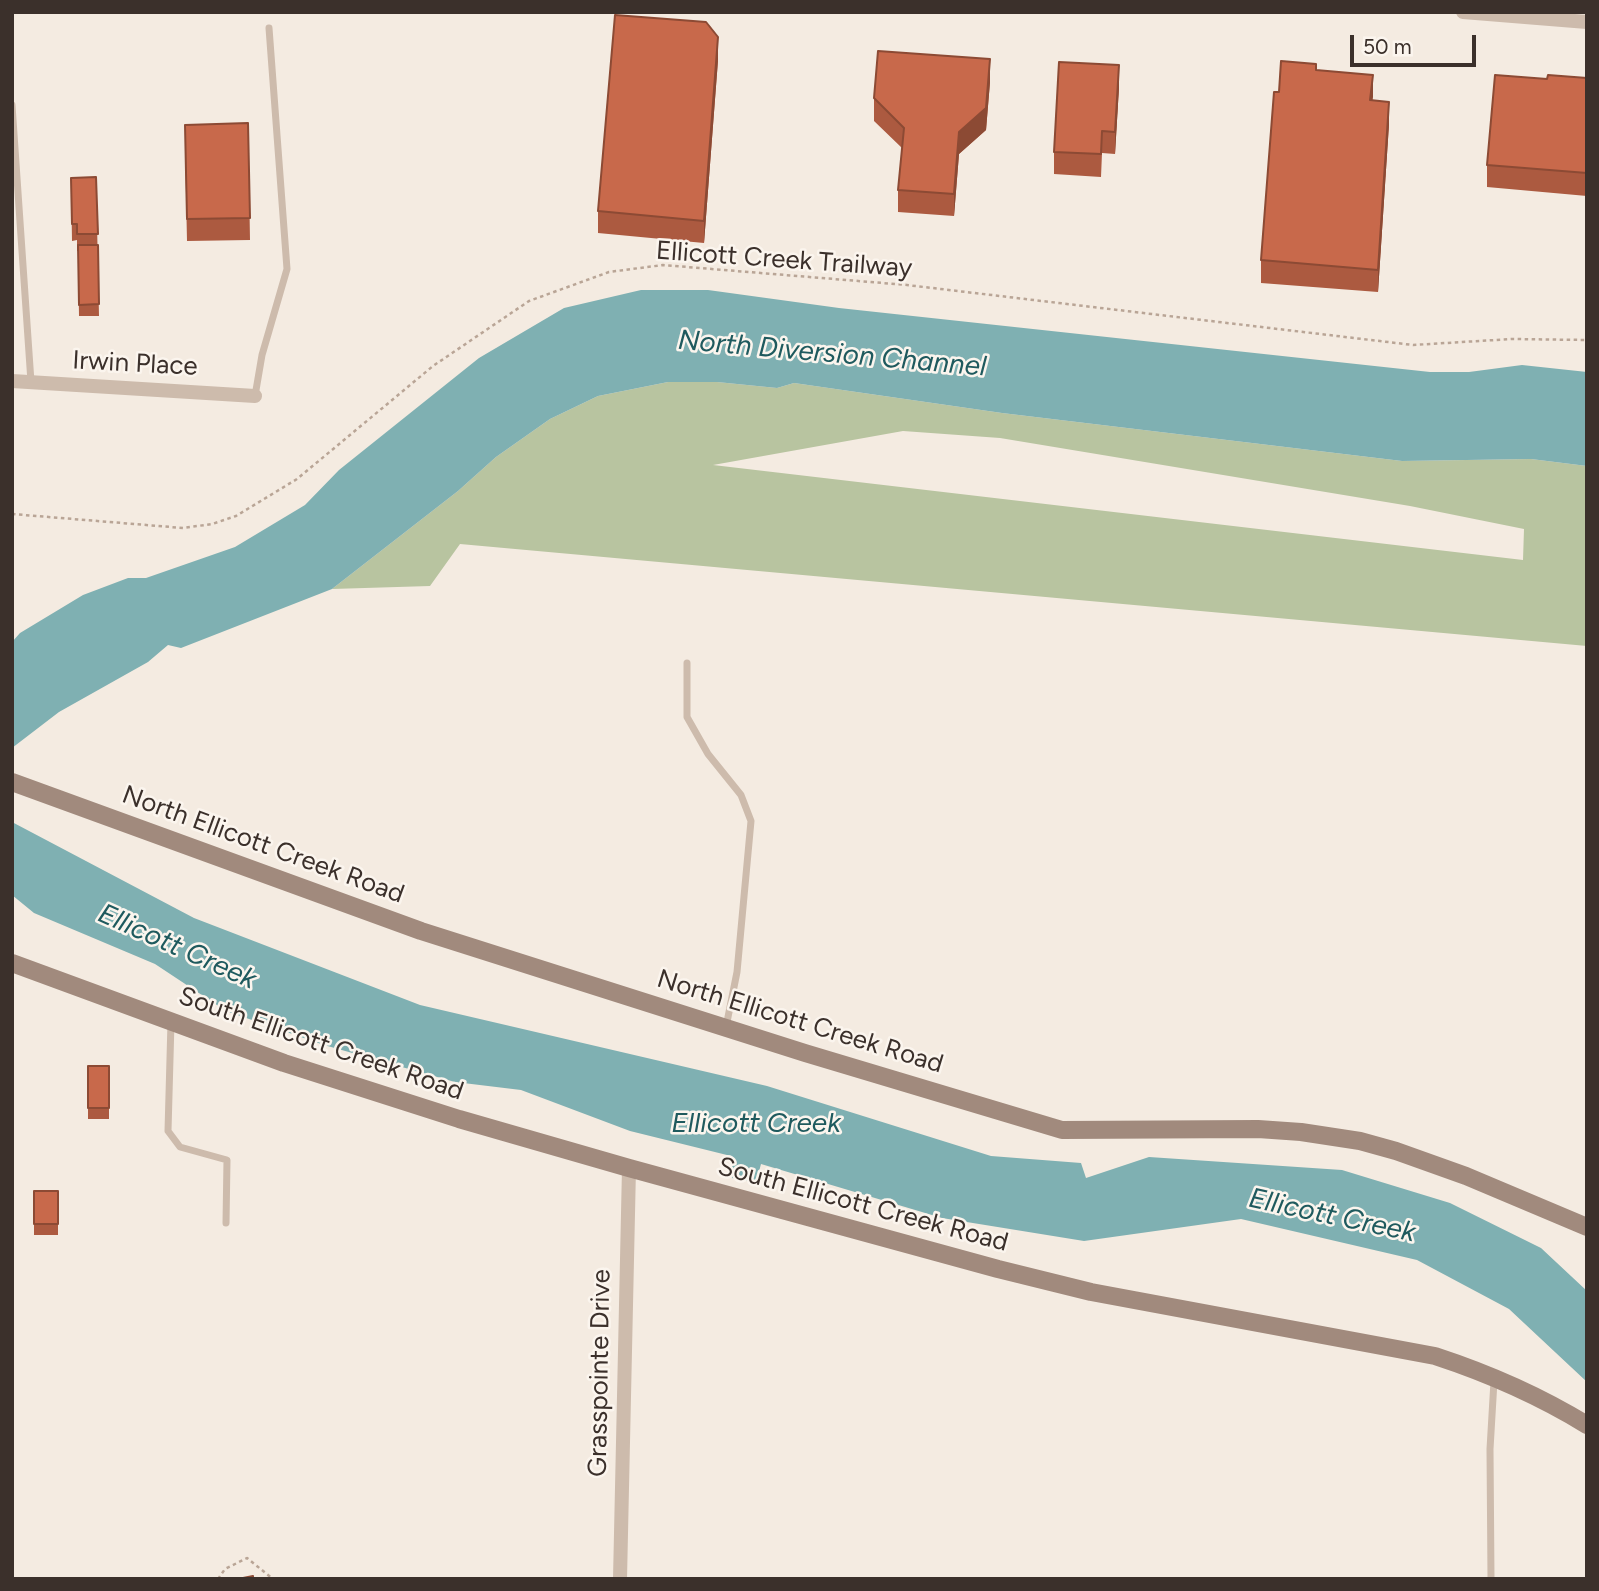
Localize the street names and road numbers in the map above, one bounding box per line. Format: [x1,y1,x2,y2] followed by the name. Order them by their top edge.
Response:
[655,235,913,285] street label: Ellicott Creek Trailway
[72,345,198,383] street label: Irwin Place
[118,779,408,911] street label: North Ellicott Creek Road
[653,964,947,1080] street label: North Ellicott Creek Road
[174,981,468,1107] street label: South Ellicott Creek Road
[714,1151,1012,1259] street label: South Ellicott Creek Road
[583,1269,617,1477] street label: Grasspointe Drive

